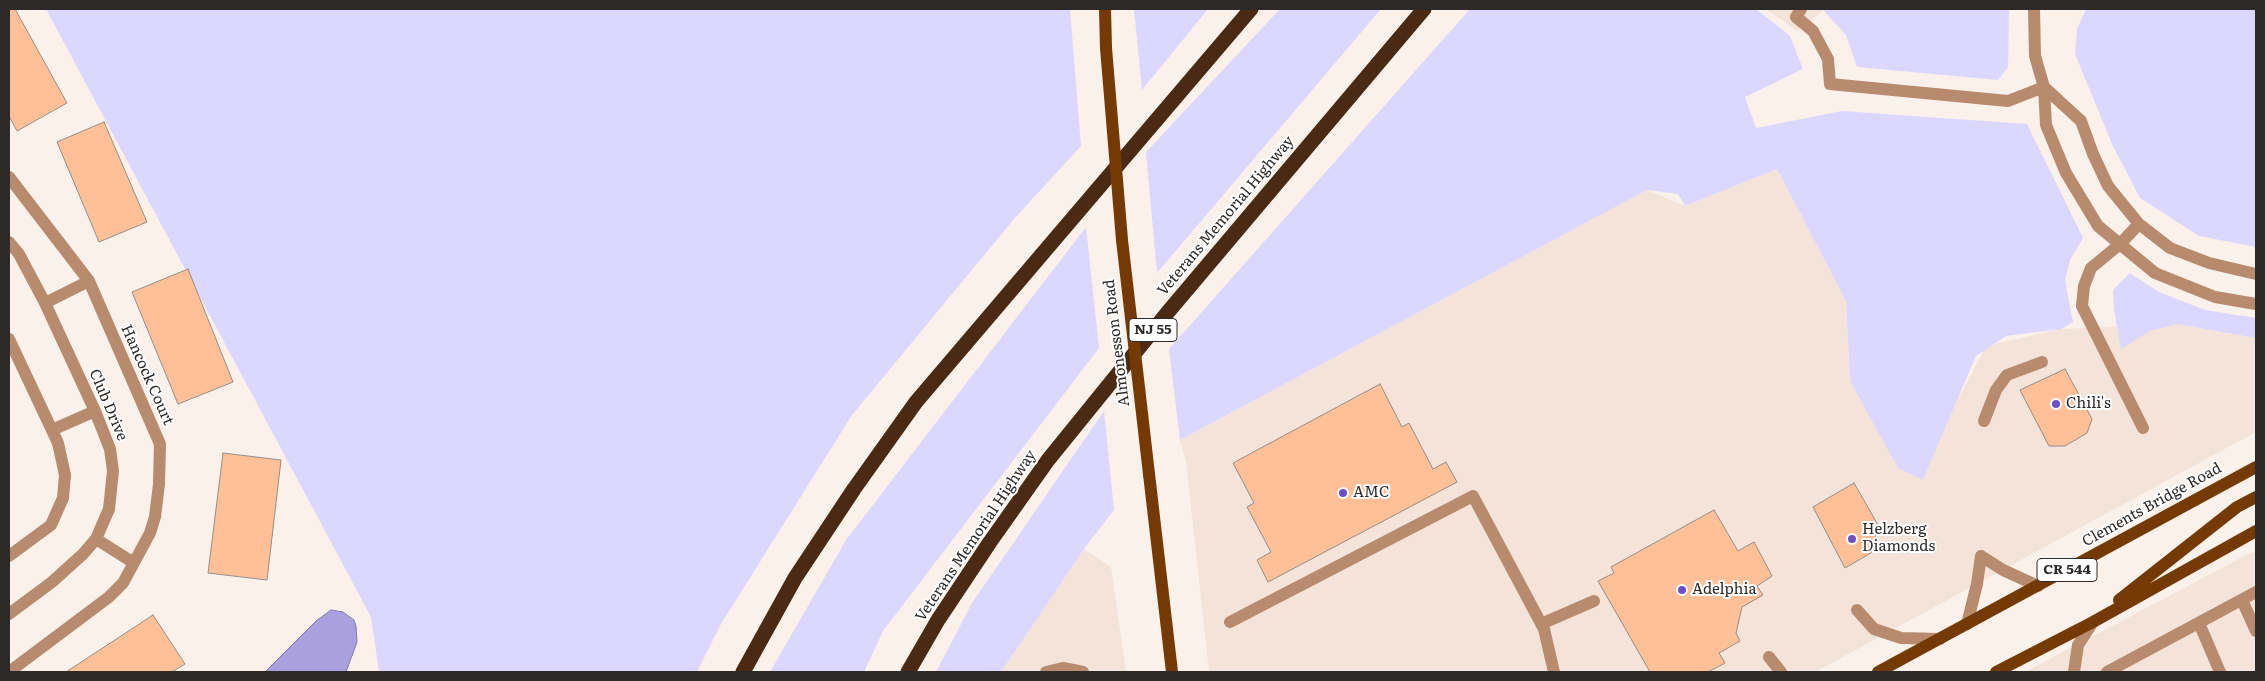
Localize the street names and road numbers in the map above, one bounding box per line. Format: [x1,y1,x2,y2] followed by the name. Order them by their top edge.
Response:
[1154,133,1298,299] street label: Veterans Memorial Highway
[1100,278,1134,408] street label: Almonesson Road
[1129,318,1177,342] road number: NJ 55
[117,322,177,428] street label: Hancock Court
[85,367,131,443] street label: Club Drive
[912,447,1040,625] street label: Veterans Memorial Highway
[2079,459,2225,551] street label: Clements Bridge Road
[2037,558,2097,582] road number: CR 544

